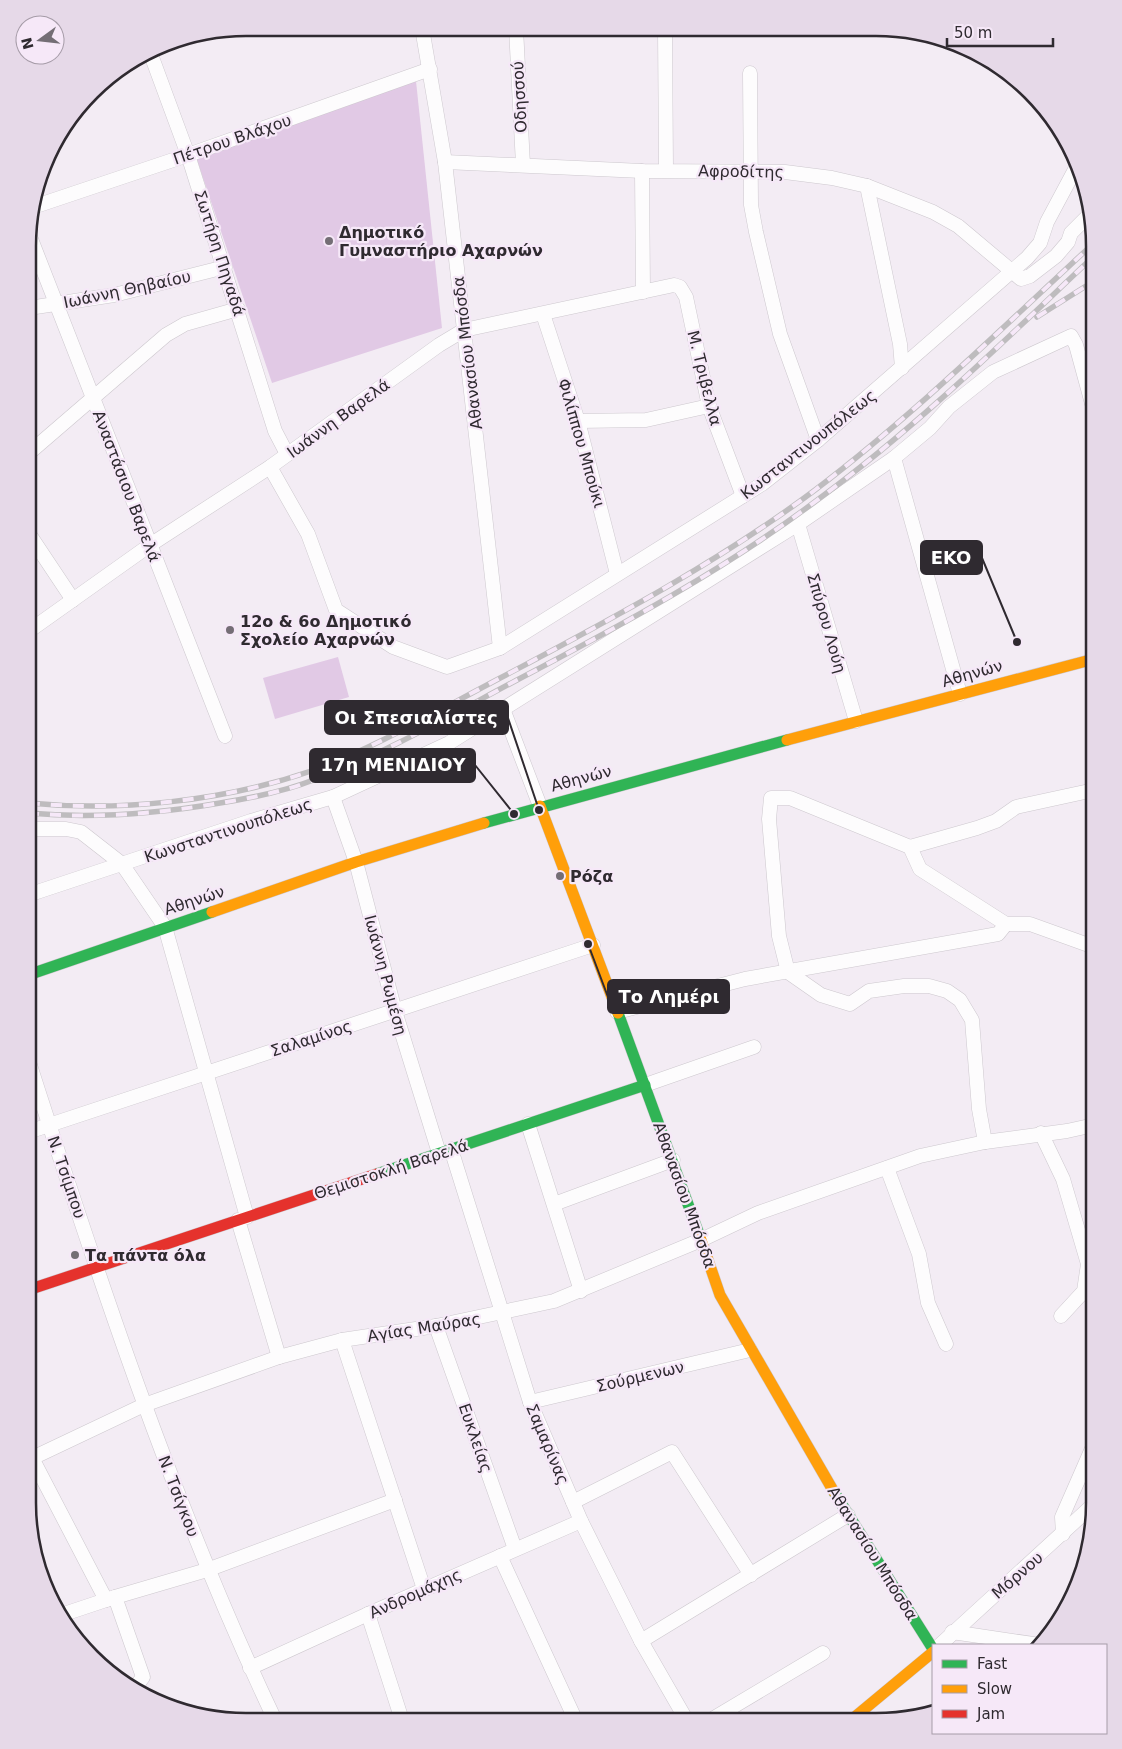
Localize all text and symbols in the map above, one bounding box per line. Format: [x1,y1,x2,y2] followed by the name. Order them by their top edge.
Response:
[15,15,65,65] north arrow
[947,15,1053,47] scale bar
[954,24,992,42] text: 50 m
[18,36,37,51] text: N
[508,61,531,133] street label: Οδησσού
[170,110,294,169] street label: Πέτρου Βλάχου
[698,161,784,182] street label: Αφροδίτης
[190,188,249,318] street label: Σωτήρη Πηγαδά
[339,223,543,260] place label: Δημοτικό Γυμναστήριο Αχαρνών
[323,235,335,247] marker: Δημοτικό Γυμναστήριο Αχαρνών
[62,267,193,312] street label: Ιωάννη Θηβαίου
[449,275,486,431] street label: Αθανασίου Μπόσδα
[683,328,726,428] street label: Μ. Τριβελλα
[283,375,393,462] street label: Ιωάννη Βαρελά
[554,376,609,510] street label: Φιλίππου Μπούκι
[737,386,880,503] street label: Κωσταντινουπόλεως
[89,408,164,565] street label: Αναστάσιου Βαρελά
[921,541,982,574] callout: EKO
[931,547,971,568] text: EKO
[803,571,850,675] street label: Σπύρου Λούη
[240,612,411,649] place label: 12ο & 6ο Δημοτικό Σχολείο Αχαρνών
[224,624,236,636] marker: 12ο & 6ο Δημοτικό Σχολείο Αχαρνών
[940,656,1005,691] street label: Αθηνών
[325,701,508,734] callout: Οι Σπεσιαλίστες
[334,707,498,728] text: Οι Σπεσιαλίστες
[310,749,475,782] callout: 17η ΜΕΝΙΔΙΟΥ
[320,754,466,775] text: 17η ΜΕΝΙΔΙΟΥ
[549,761,614,796] street label: Αθηνών
[142,794,315,867] street label: Κωνσταντινουπόλεως
[570,867,613,886] place label: Ρόζα
[554,870,566,882] marker: Ρόζα
[162,882,227,919] street label: Αθηνών
[360,913,411,1037] street label: Ιωάννη Ρωμέση
[608,980,729,1013] callout: Το Λημέρι
[619,986,719,1007] text: Το Λημέρι
[268,1016,354,1061] street label: Σαλαμίνος
[649,1119,720,1271] street label: Αθανασίου Μπόσδα
[43,1133,90,1221] street label: N. Τσίμπου
[312,1136,471,1203] street label: Θεμιστοκλή Βαρελά
[85,1246,206,1265] place label: Τα πάντα όλα
[69,1249,81,1261] marker: Τα πάντα όλα
[366,1309,482,1346] street label: Αγίας Μαύρας
[594,1357,686,1396] street label: Σούρμενων
[455,1401,496,1475] street label: Ευκλείας
[522,1401,573,1487] street label: Σαμαρίνας
[154,1453,203,1539] street label: Ν. Τσίγκου
[824,1483,921,1624] street label: Αθανασίου Μπόσδα
[988,1548,1047,1603] street label: Μόρνου
[366,1565,464,1622] street label: Ανδρομάχης
[932,1644,1107,1734] legend
[977,1655,1007,1673] text: Fast
[977,1680,1012,1698] text: Slow
[976,1705,1005,1723] text: Jam

